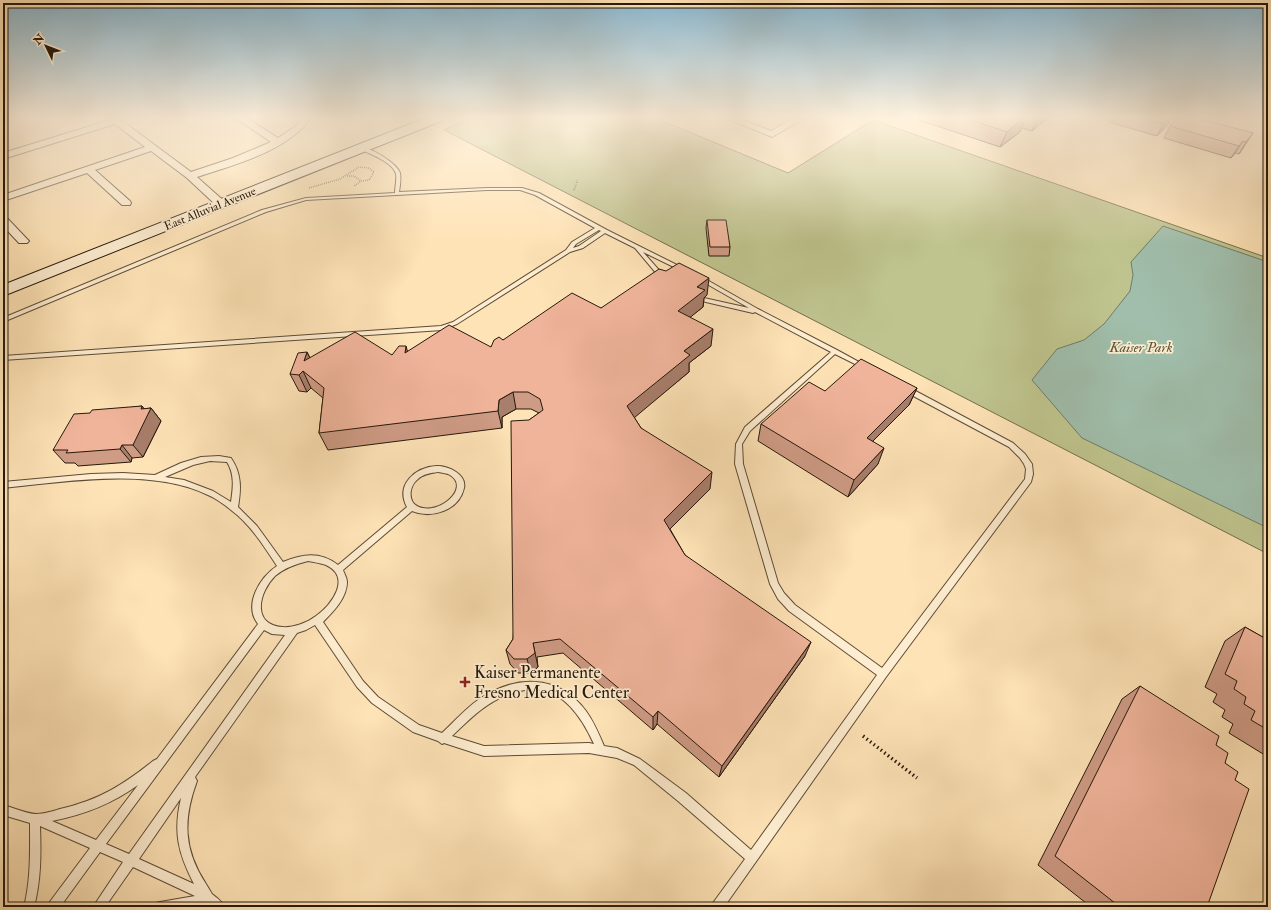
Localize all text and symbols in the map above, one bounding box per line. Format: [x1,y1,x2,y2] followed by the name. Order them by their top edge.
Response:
[26,26,66,66] north arrow
[30,31,48,48] text: N
[162,184,258,234] street label: East Alluvial Avenue
[1109,339,1173,356] park label: Kaiser Park
[474,662,630,703] place label: Kaiser Permanente Fresno Medical Center
[459,676,471,688] marker: Kaiser Permanente Fresno Medical Center

